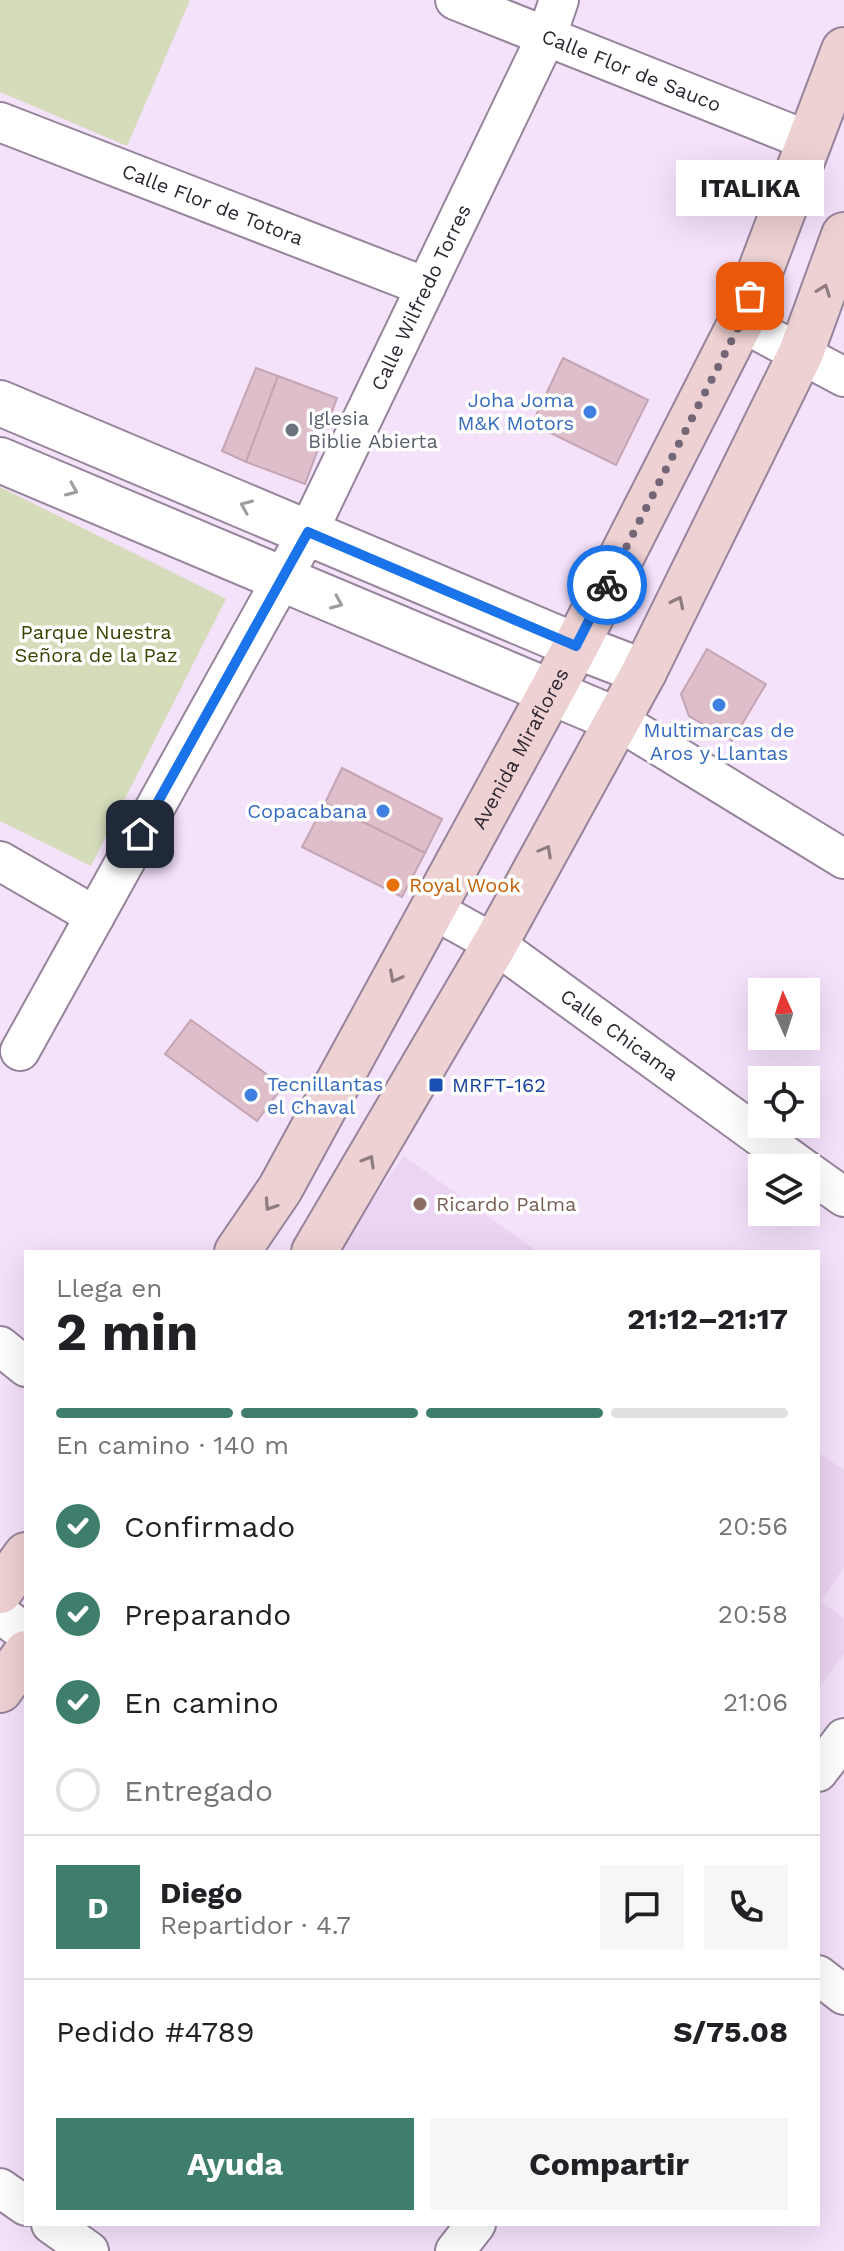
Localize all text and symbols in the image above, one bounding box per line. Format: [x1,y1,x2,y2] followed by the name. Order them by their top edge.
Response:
[538,24,725,117] street label: Calle Flor de Sauco
[119,158,307,250] street label: Calle Flor de Totora
[676,160,824,216] callout: ITALIKA
[700,173,800,203] text: ITALIKA
[366,200,476,394] street label: Calle Wilfredo Torres
[716,262,784,330] pin
[728,274,772,318] icon: bag
[814,284,831,298] one-way arrow
[457,388,574,435] place label: Joha Joma M&K Motors
[581,403,599,421] marker: Joha Joma M&K Motors
[308,406,438,453] place label: Iglesia Biblie Abierta
[283,421,301,439] marker: Iglesia Biblie Abierta
[64,481,78,497] one-way arrow
[240,499,254,515] one-way arrow
[567,545,647,625] courier
[585,563,629,607] icon: bike
[329,593,343,609] one-way arrow
[668,595,684,610] one-way arrow
[14,620,178,667] park label: Parque Nuestra Señora de la Paz
[467,664,574,833] street label: Avenida Miraflores
[710,696,728,714] marker: Multimarcas de Aros y Llantas
[644,718,794,765] place label: Multimarcas de Aros y Llantas
[247,799,367,823] place label: Copacabana
[106,800,174,868] pin
[374,802,392,820] marker: Copacabana
[118,812,162,856] icon: home
[536,845,552,860] one-way arrow
[409,873,521,897] place label: Royal Wook
[384,876,402,894] marker: Royal Wook
[390,969,405,984] one-way arrow
[748,978,820,1050] north arrow
[748,978,820,1226] map controls
[556,984,683,1085] street label: Calle Chicama
[748,1066,820,1138] button: locate
[267,1072,383,1119] place label: Tecnillantas el Chaval
[452,1073,546,1097] place label: MRFT-162
[427,1076,445,1094] marker: MRFT-162
[242,1086,260,1104] marker: Tecnillantas el Chaval
[748,1154,820,1226] button: layers
[359,1155,375,1170] one-way arrow
[436,1192,576,1216] place label: Ricardo Palma
[411,1195,429,1213] marker: Ricardo Palma
[265,1196,280,1210] one-way arrow
[56,1273,162,1303] text: Llega en
[627,1301,788,1336] text: 21:12–21:17
[56,1302,198,1363] text: 2 min
[56,1430,289,1460] text: En camino · 140 m
[56,1504,100,1548] icon: check
[124,1509,295,1544] text: Confirmado
[718,1511,788,1541] text: 20:56
[56,1592,100,1636] icon: check
[124,1597,291,1632] text: Preparando
[718,1599,788,1629] text: 20:58
[56,1680,100,1724] icon: check
[124,1685,279,1720] text: En camino
[723,1687,788,1717] text: 21:06
[124,1773,273,1808] text: Entregado
[600,1865,684,1949] button: chat
[704,1865,788,1949] button: phone
[160,1875,242,1910] text: Diego
[87,1890,109,1925] text: D
[160,1910,351,1940] text: Repartidor · 4.7
[56,2014,254,2049] text: Pedido #4789
[673,2014,788,2049] text: S/75.08
[56,2118,414,2210] button: Ayuda
[430,2118,788,2210] button: Compartir

